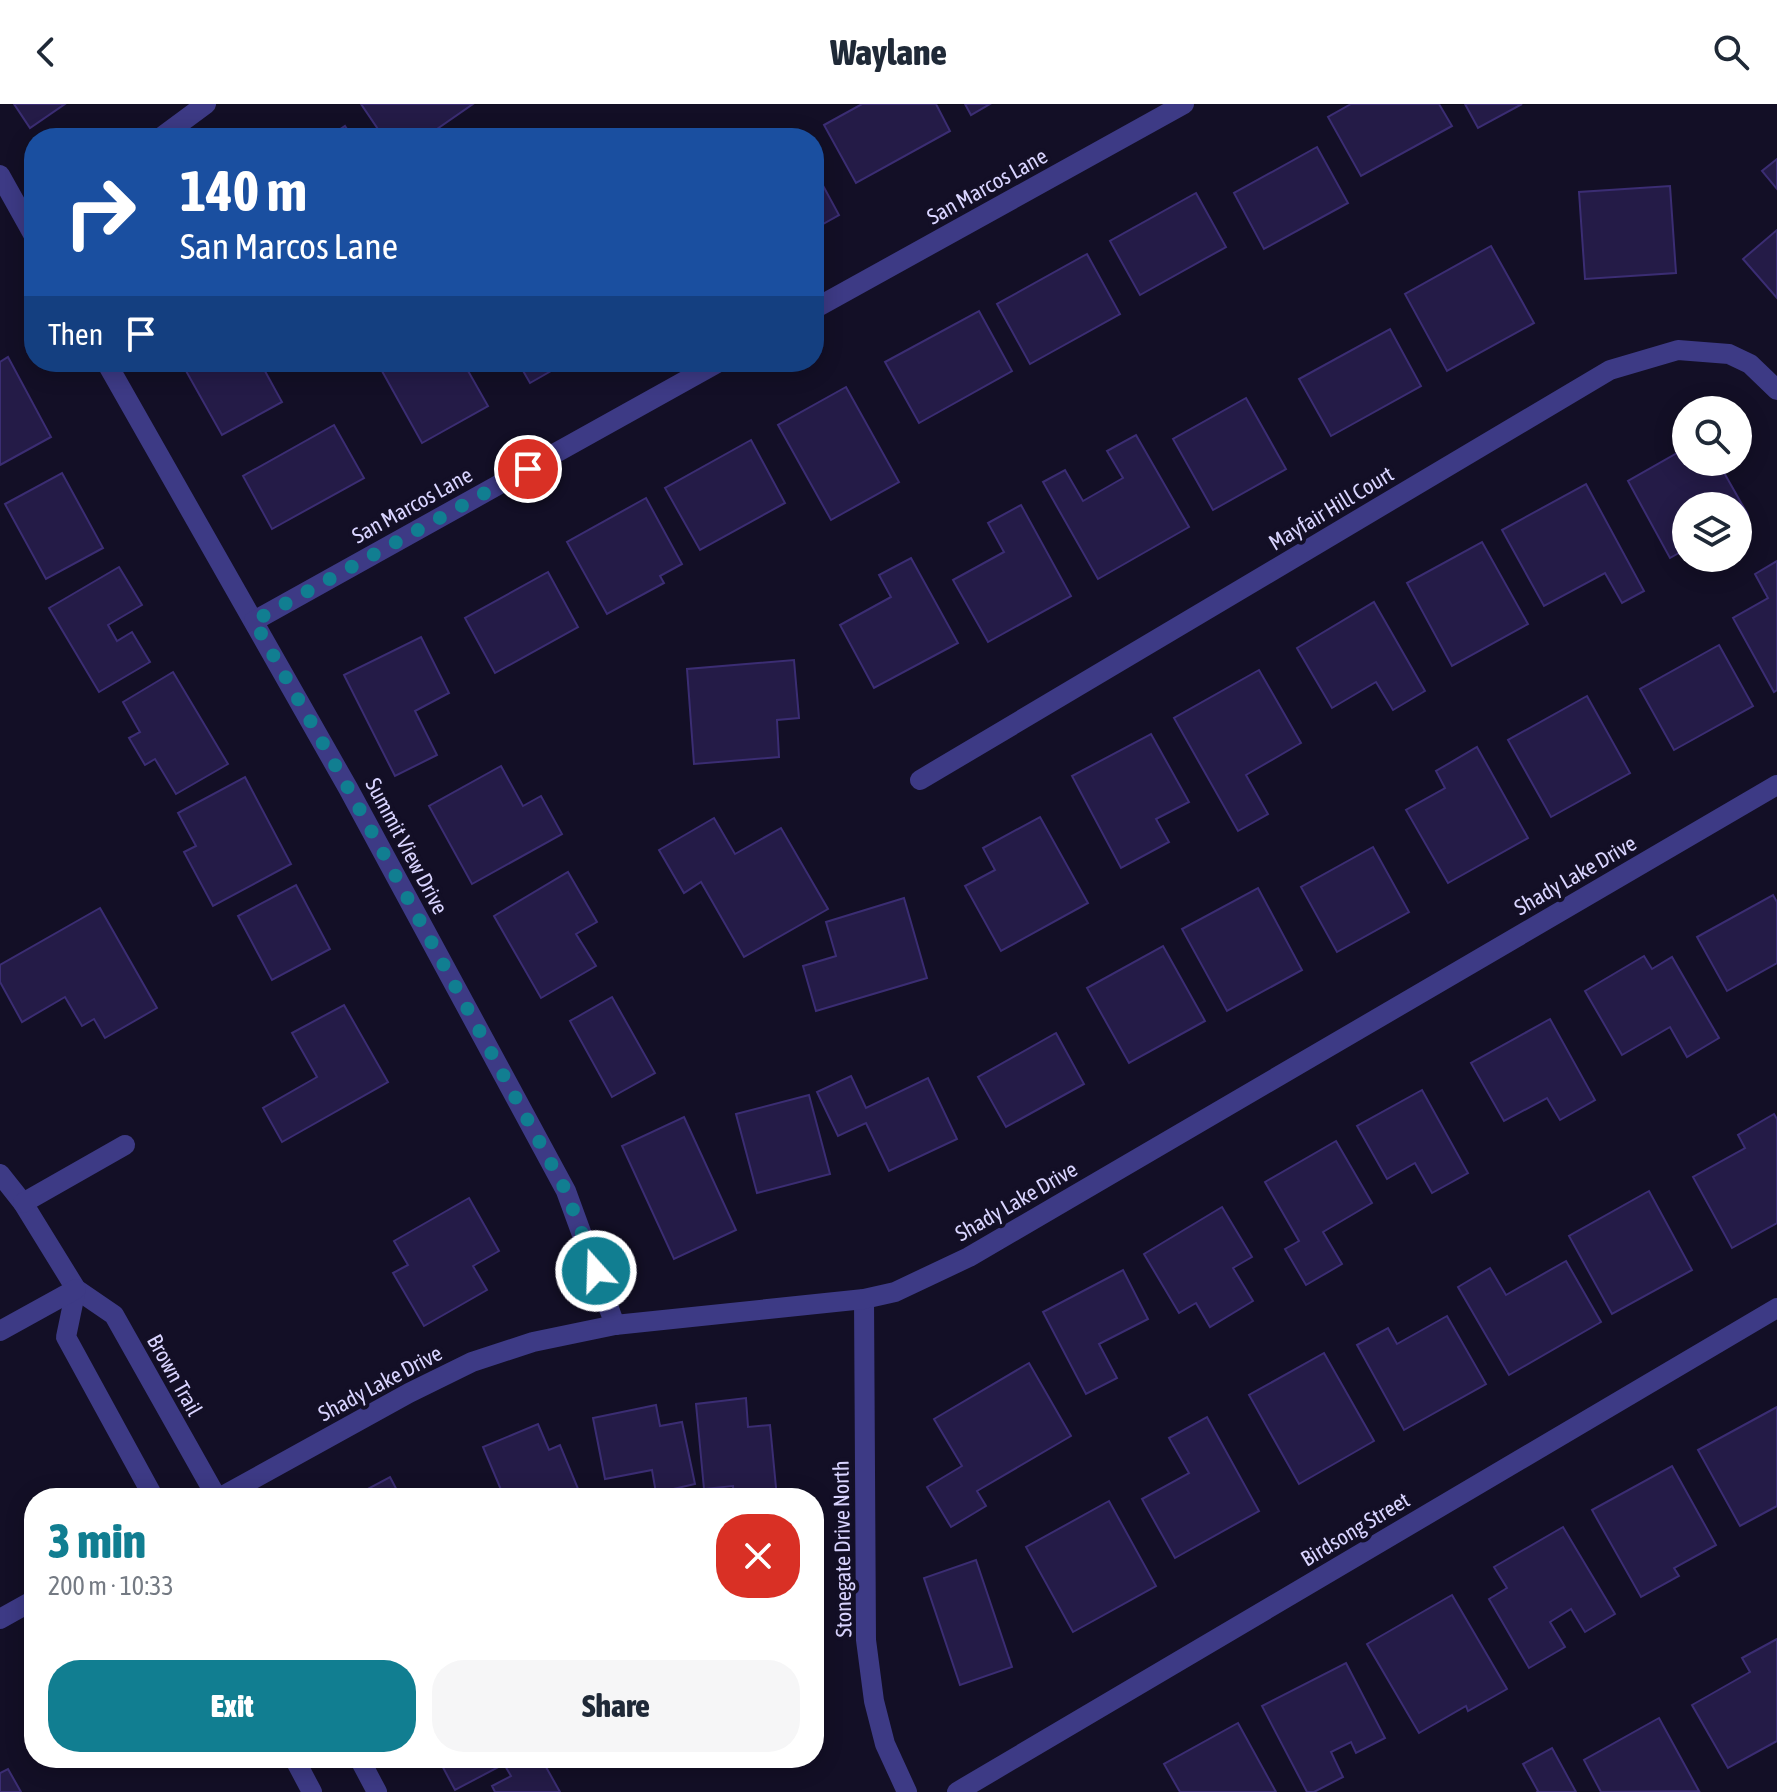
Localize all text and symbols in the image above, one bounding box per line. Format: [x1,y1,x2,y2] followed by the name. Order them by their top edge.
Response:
[24,30,68,74] icon: back
[1709,30,1753,74] icon: search
[830,31,947,73] text: Waylane
[922,142,1052,230] street label: San Marcos Lane
[180,159,307,223] text: 140 m
[48,160,152,264] icon: right
[180,225,398,267] text: San Marcos Lane
[119,312,163,356] icon: arrive
[48,317,103,351] text: Then
[1672,396,1752,572] map controls
[1672,396,1752,476] button: search
[494,435,562,503] pin
[506,447,550,491] icon: arrive
[347,461,477,549] street label: San Marcos Lane
[1264,461,1398,555] street label: Mayfair Hill Court
[1672,492,1752,572] button: layers
[360,773,454,919] street label: Summit View Drive
[1509,830,1641,920] street label: Shady Lake Drive
[950,1156,1082,1246] street label: Shady Lake Drive
[554,1229,638,1313] position arrow
[142,1330,208,1421] street label: Brown Trail
[314,1340,446,1426] street label: Shady Lake Drive
[827,1460,857,1638] street label: Stonegate Drive North
[1296,1486,1414,1572] street label: Birdsong Street
[48,1513,146,1568] text: 3 min
[716,1514,800,1598] button: close
[48,1571,174,1601] text: 200 m · 10:33
[48,1660,416,1752] button: Exit
[432,1660,800,1752] button: Share

